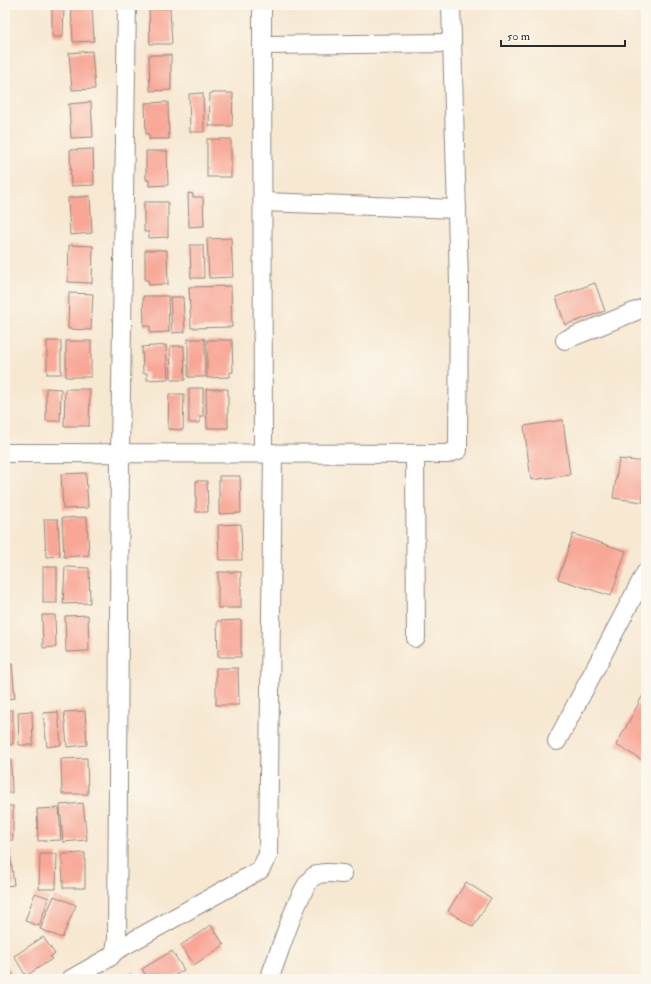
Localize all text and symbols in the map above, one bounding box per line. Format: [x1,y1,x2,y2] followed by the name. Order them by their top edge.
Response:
[501,22,625,48] scale bar
[507,29,531,44] text: 50 m

